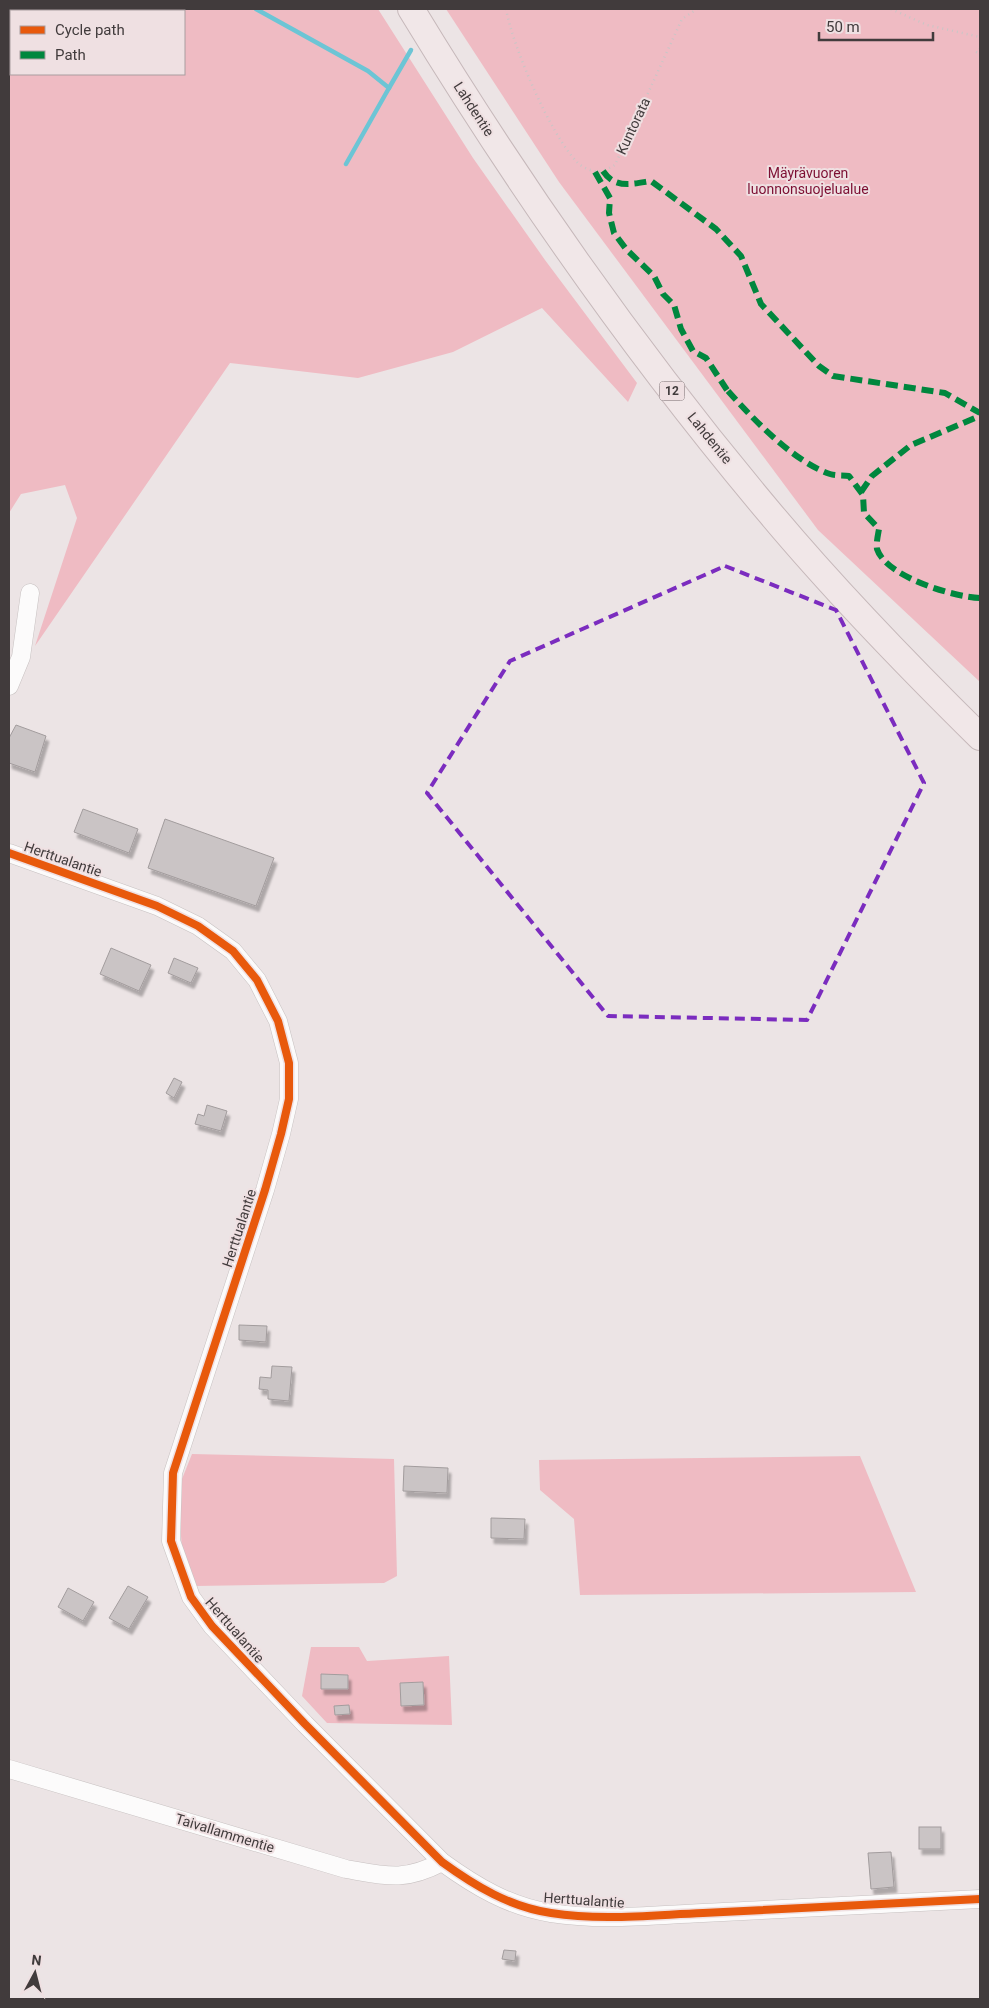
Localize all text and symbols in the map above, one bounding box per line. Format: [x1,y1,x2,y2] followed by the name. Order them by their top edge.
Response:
[10,10,185,75] legend
[819,10,933,42] scale bar
[826,18,860,36] text: 50 m
[55,21,125,39] text: Cycle path
[55,46,86,64] text: Path
[451,79,497,139] street label: Lahdentie
[613,95,653,157] street label: Kuntorata
[747,165,869,197] park label: Mäyrävuoren luonnonsuojelualue
[660,382,684,401] road number: 12
[684,409,736,467] street label: Lahdentie
[22,838,104,880] street label: Herttualantie
[219,1187,259,1269] street label: Herttualantie
[202,1594,268,1666] street label: Herttualantie
[174,1810,276,1856] street label: Taivallammentie
[543,1889,625,1911] street label: Herttualantie
[10,1948,60,1998] north arrow
[31,1952,42,1969] text: N

